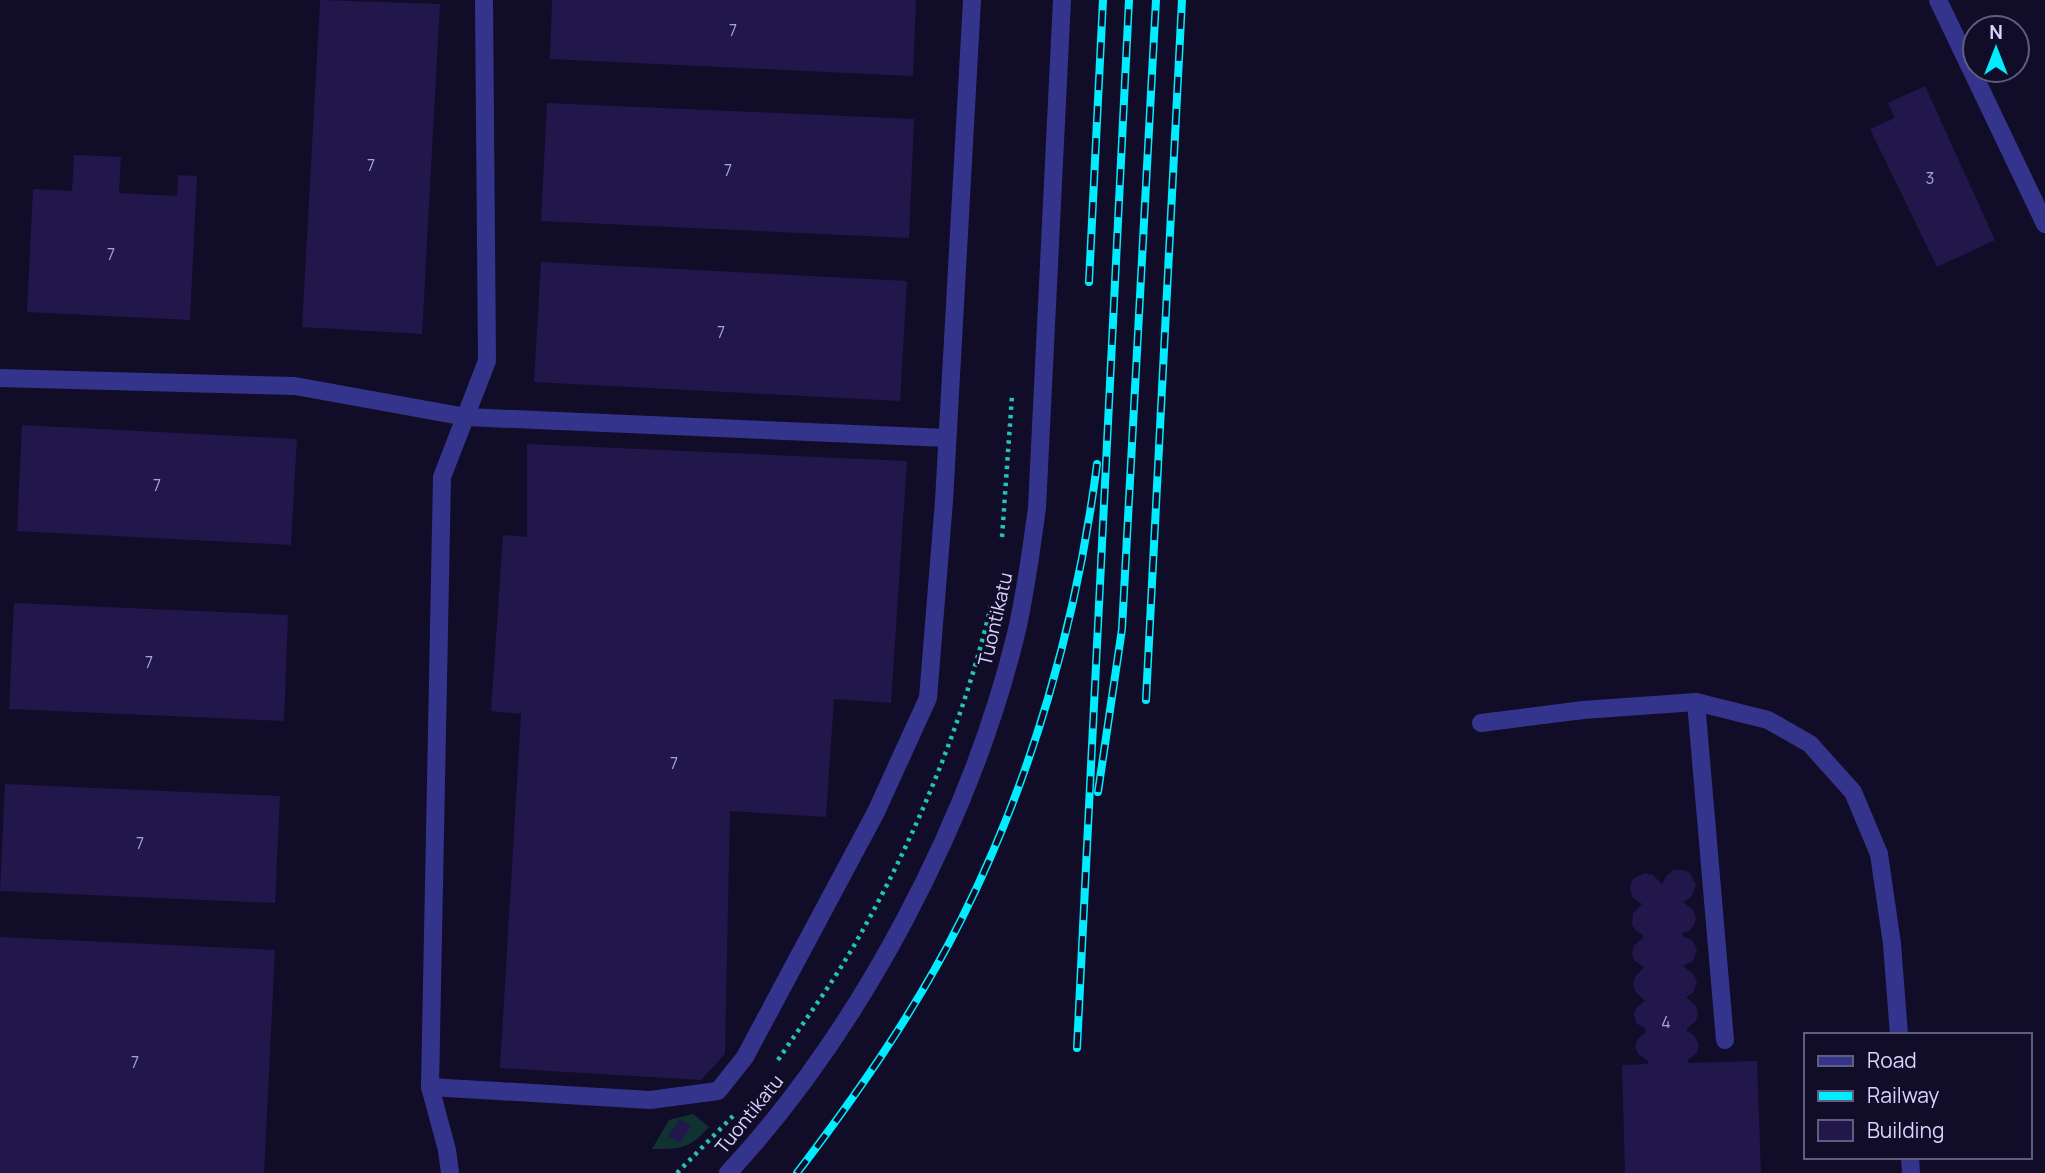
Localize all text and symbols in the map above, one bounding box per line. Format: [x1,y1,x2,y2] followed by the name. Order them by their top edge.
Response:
[1961,14,2031,84] north arrow
[729,19,737,41] house number: 7
[1989,19,2003,45] text: N
[367,154,375,176] house number: 7
[724,159,732,181] house number: 7
[1926,167,1934,189] house number: 3
[107,243,115,265] house number: 7
[717,321,725,343] house number: 7
[153,474,161,496] house number: 7
[972,570,1018,668] street label: Tuontikatu
[145,651,153,673] house number: 7
[670,752,678,774] house number: 7
[136,832,144,854] house number: 7
[1661,1011,1671,1033] house number: 4
[1804,1033,2031,1159] legend
[1867,1046,1917,1074] text: Road
[131,1051,139,1073] house number: 7
[709,1069,789,1159] street label: Tuontikatu
[1867,1081,1939,1109] text: Railway
[1867,1116,1944,1144] text: Building

